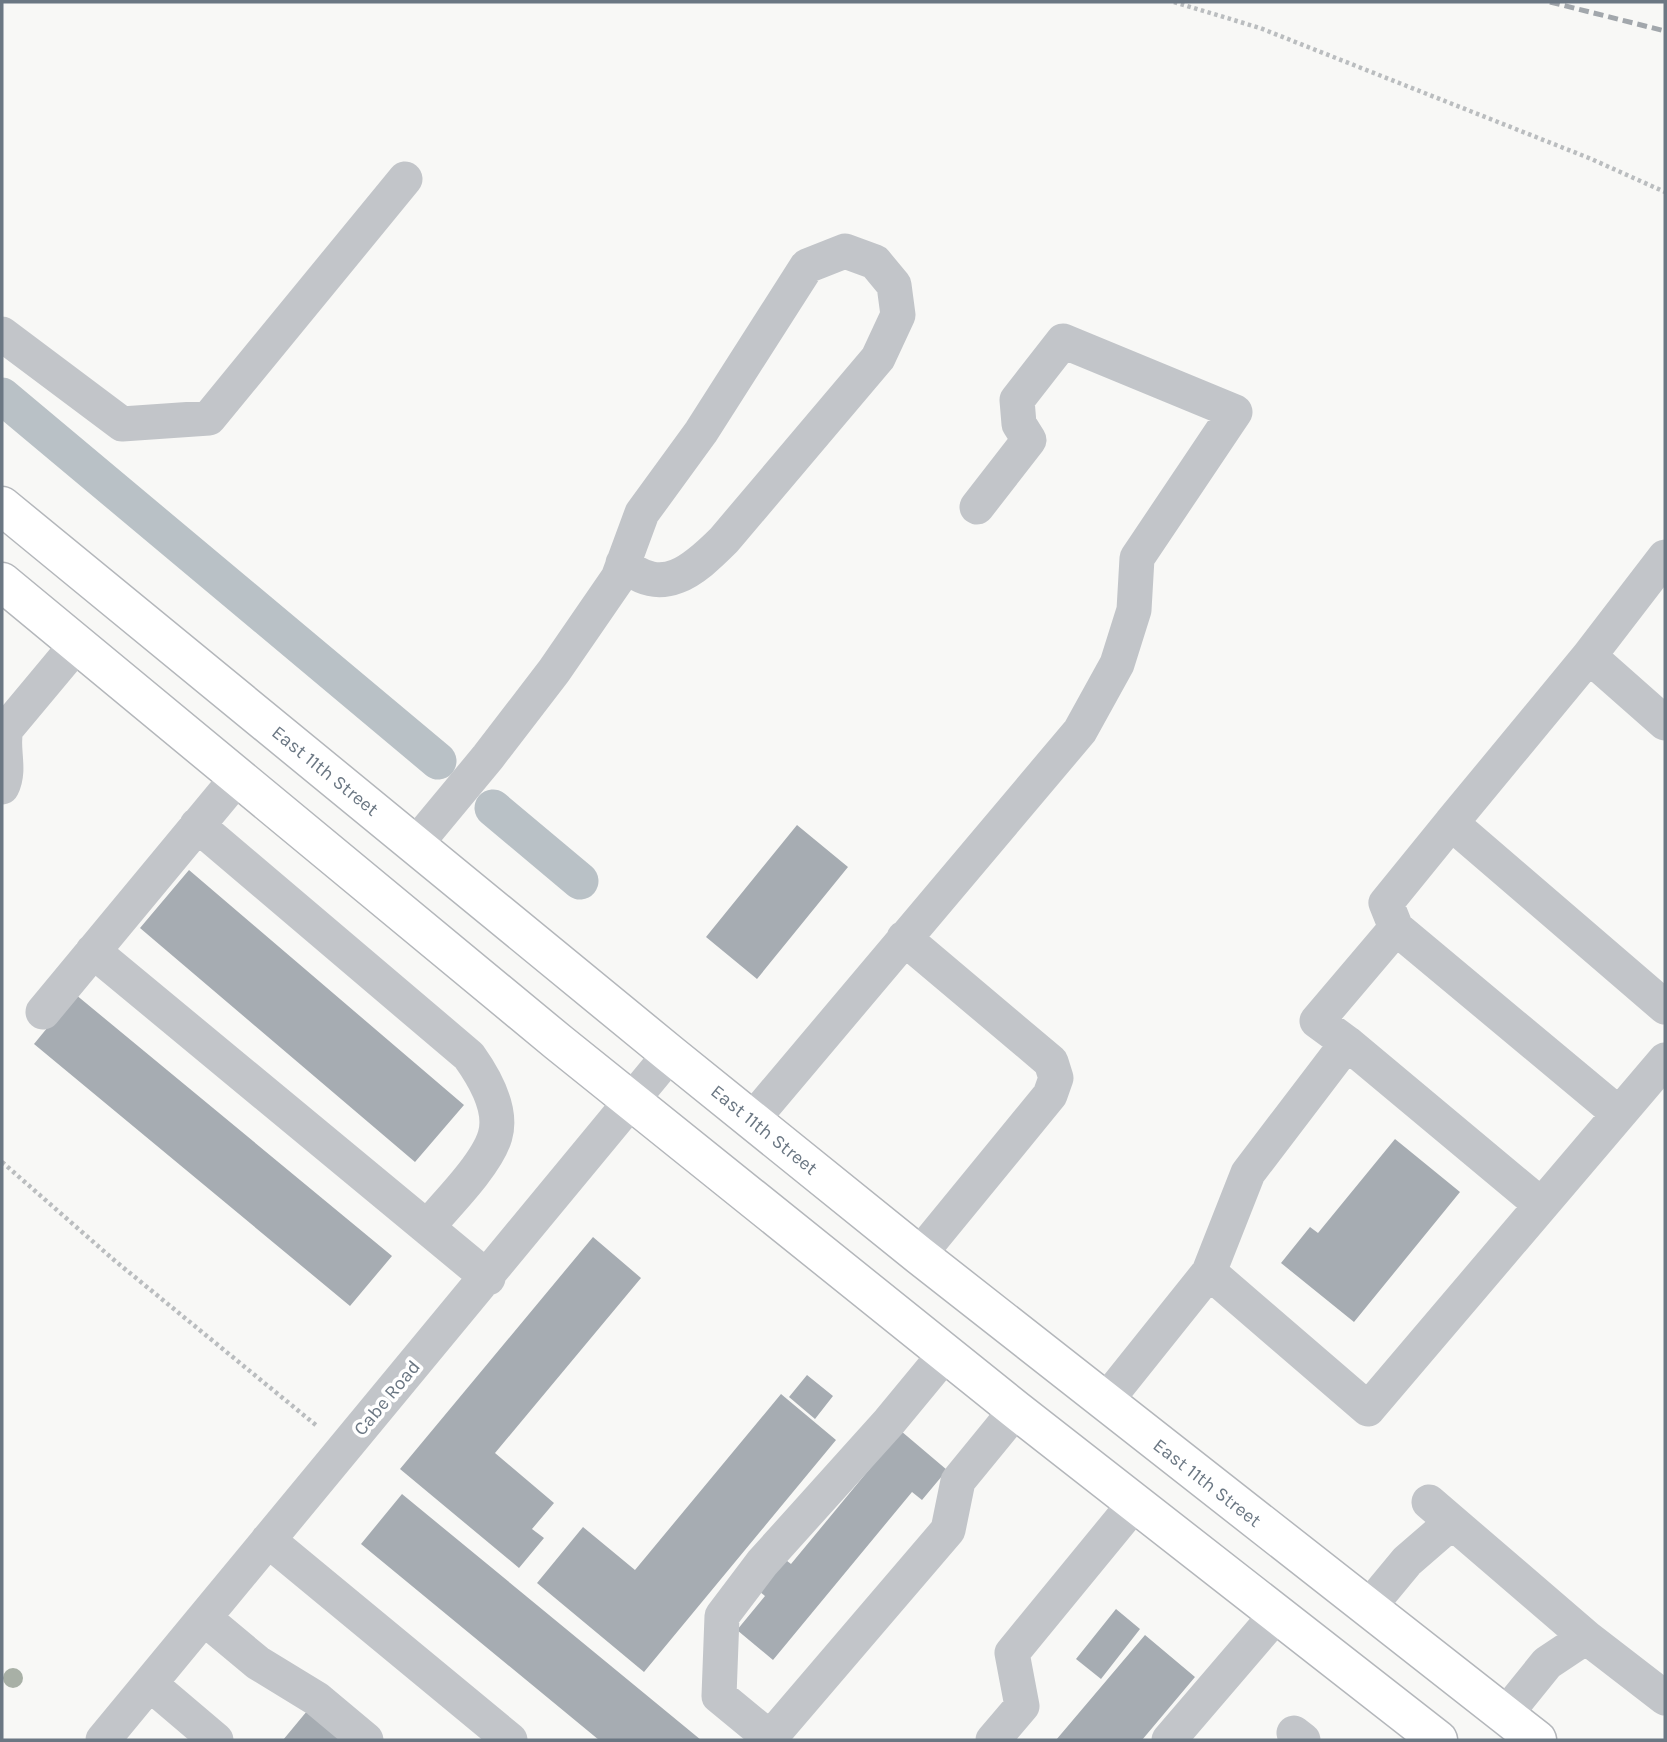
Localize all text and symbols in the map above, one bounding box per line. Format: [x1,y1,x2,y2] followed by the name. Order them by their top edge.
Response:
[267,721,383,821] street label: East 11th Street
[706,1080,822,1180] street label: East 11th Street
[349,1356,425,1440] street label: Cabe Road
[1149,1434,1265,1532] street label: East 11th Street

